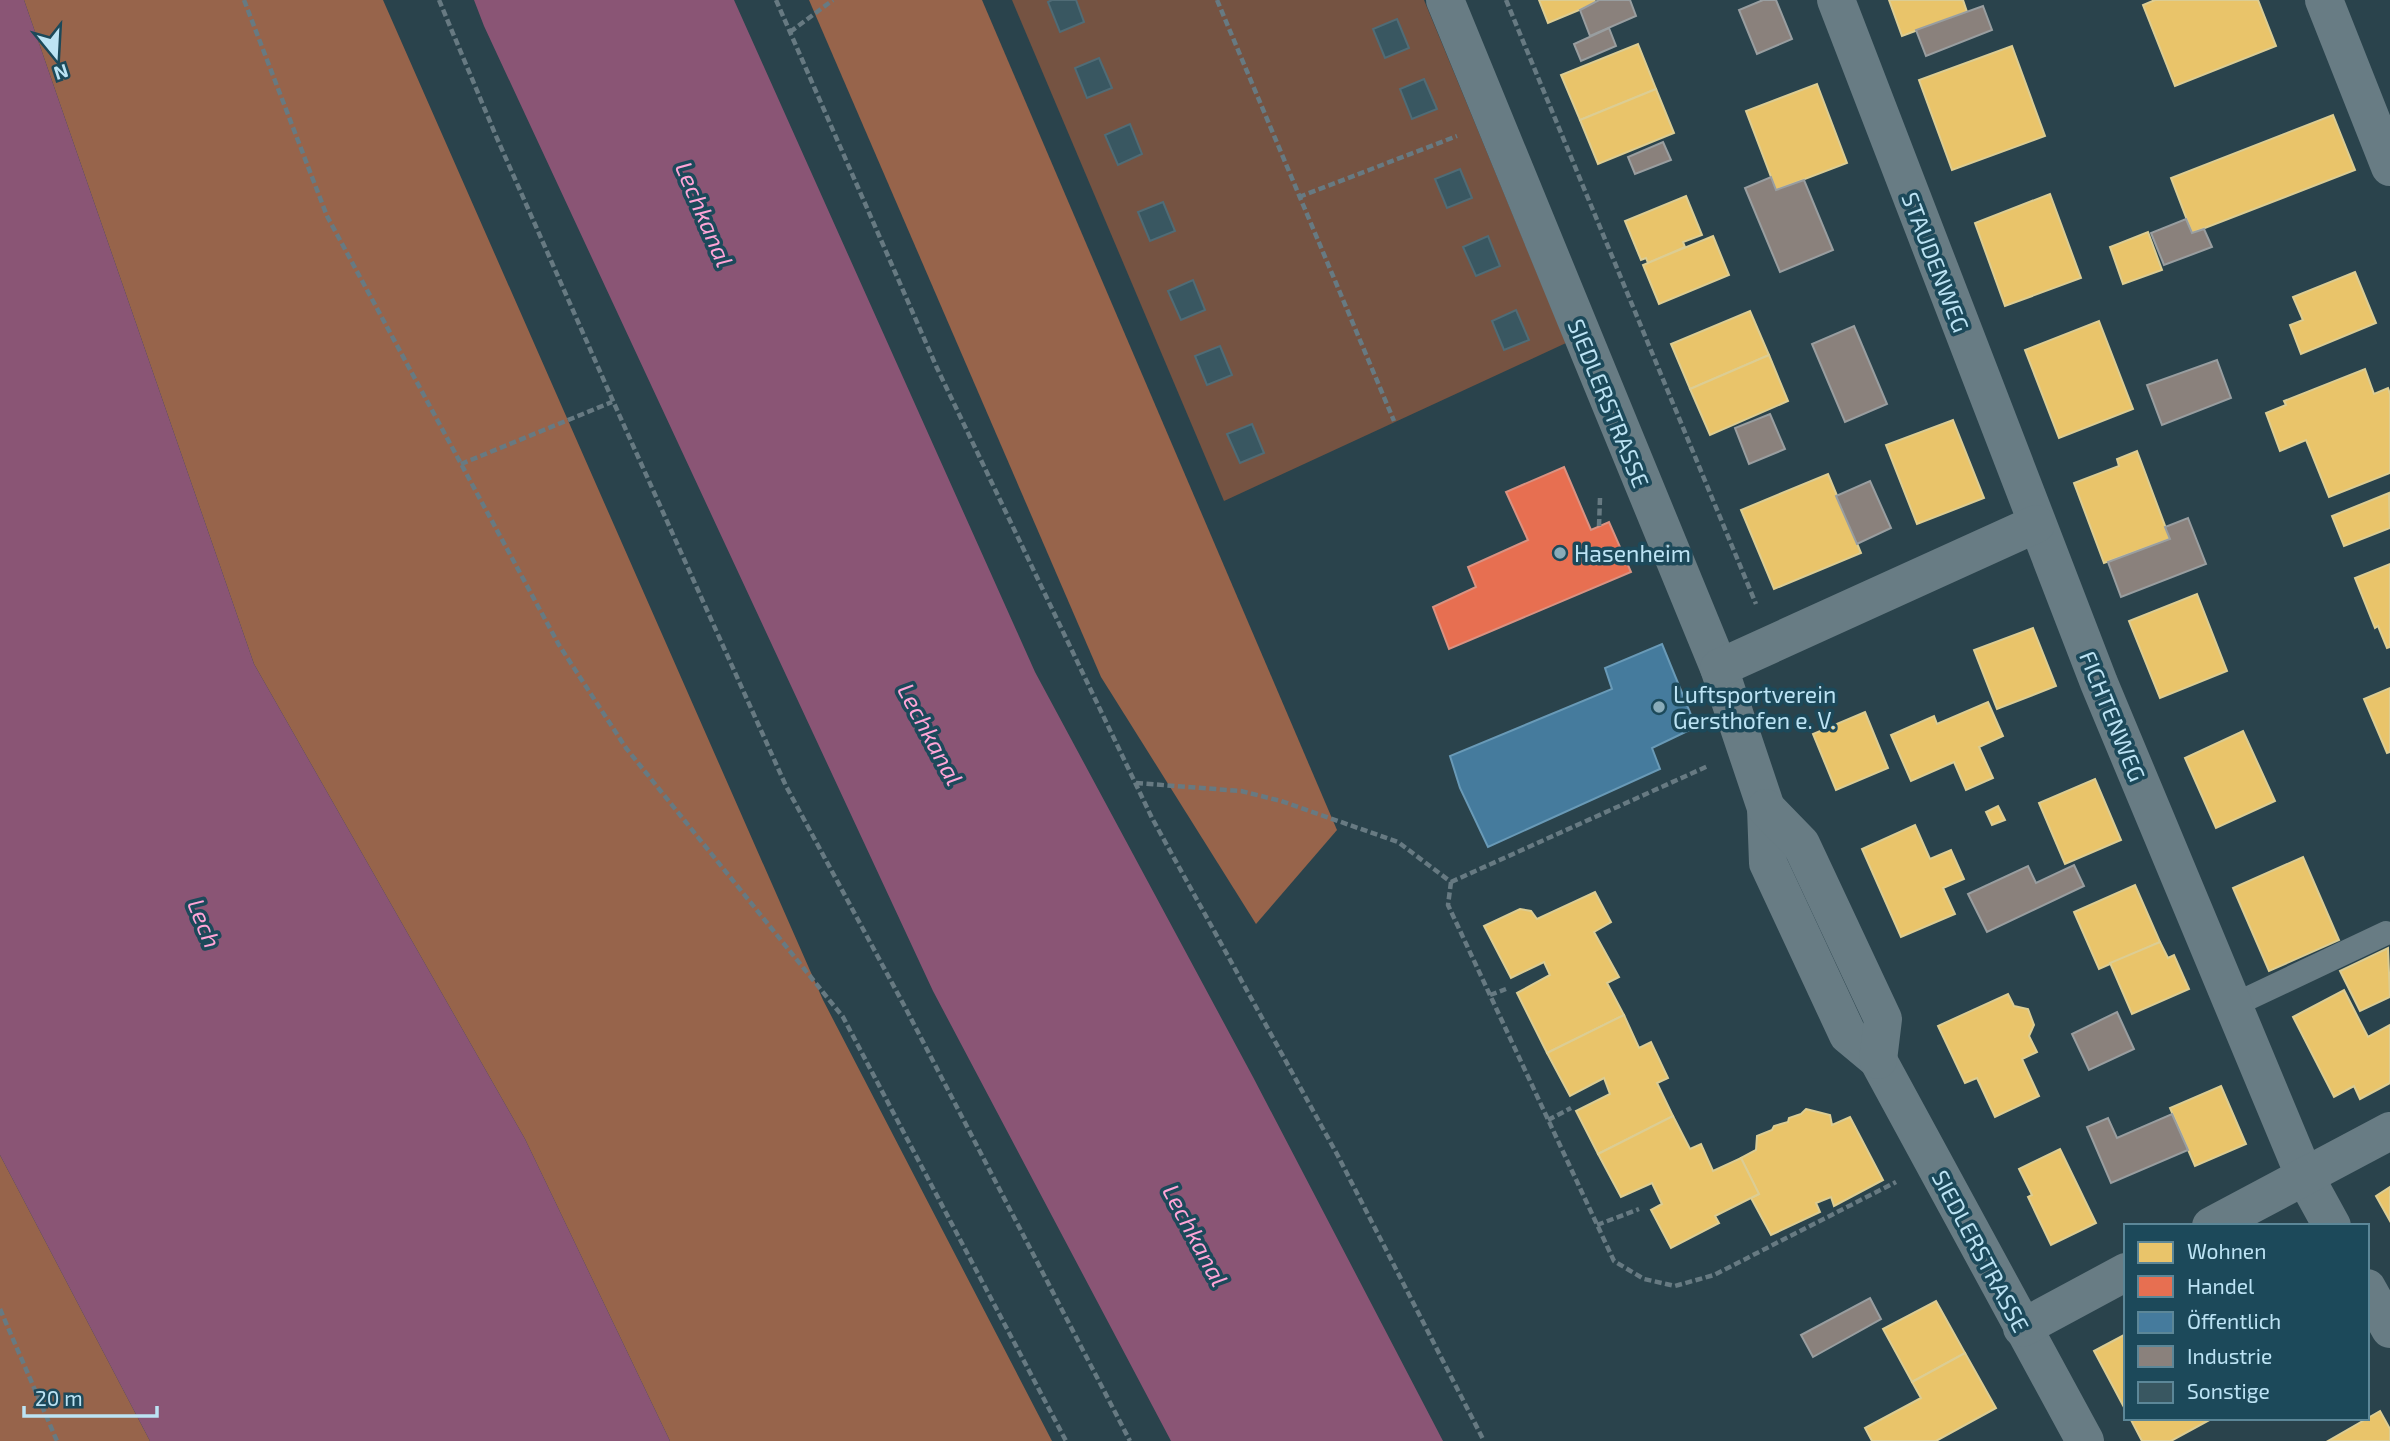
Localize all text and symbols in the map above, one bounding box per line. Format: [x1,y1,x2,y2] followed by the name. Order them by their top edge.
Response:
[21,21,91,91] north arrow
[51,60,71,86] text: N
[670,157,740,271] water label: Lechkanal
[1896,188,1976,336] street label: STAUDENWEG
[1562,315,1656,491] street label: SIEDLERSTRASSE
[1574,539,1691,567] place label: Hasenheim
[1552,545,1568,561] marker: Hasenheim
[2074,647,2152,785] street label: FICHTENWEG
[892,678,970,790] water label: Lechkanal
[1673,680,1836,734] place label: Luftsportverein Gersthofen e. V.
[1651,699,1667,715] marker: Luftsportverein Gersthofen e. V.
[182,894,228,952] water label: Lech
[1927,1165,2035,1337] street label: SIEDLERSTRASSE
[1157,1179,1235,1291] water label: Lechkanal
[2124,1224,2369,1420] legend
[2187,1238,2266,1263] text: Wohnen
[2187,1273,2255,1298] text: Handel
[2187,1308,2281,1333] text: Öffentlich
[2187,1343,2272,1368] text: Industrie
[24,1374,158,1418] scale bar
[2187,1378,2270,1403] text: Sonstige
[35,1385,83,1410] text: 20 m

